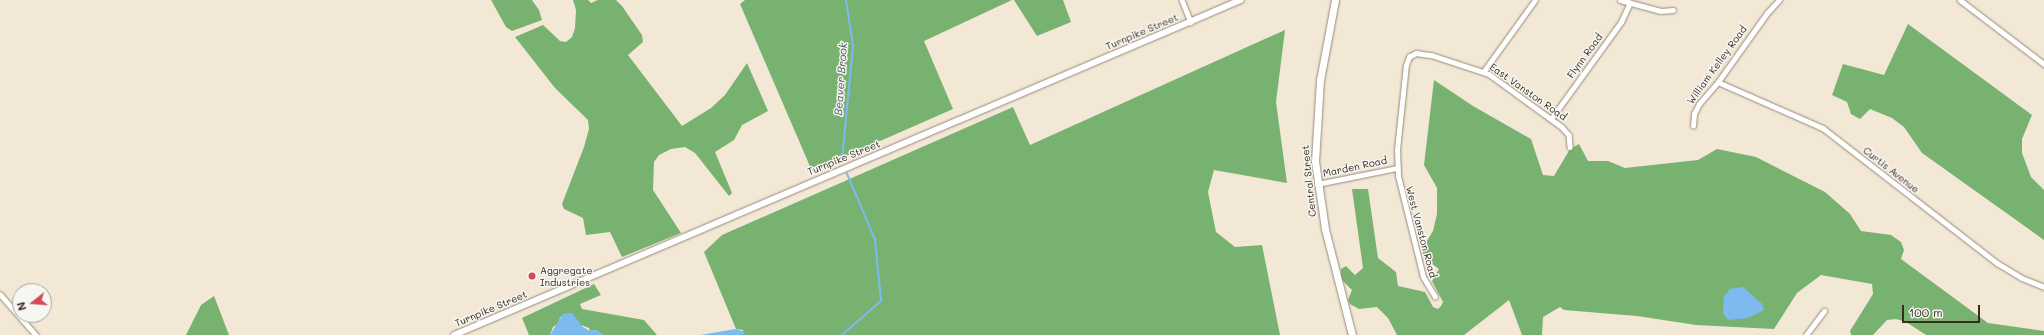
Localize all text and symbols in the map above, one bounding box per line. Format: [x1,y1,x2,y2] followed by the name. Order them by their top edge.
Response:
[1104,11,1180,53] street label: Turnpike Street
[1684,23,1750,107] street label: William Kelley Road
[1565,31,1605,81] street label: Flynn Road
[832,42,850,116] water label: Beaver Brook
[1487,61,1569,123] street label: East Vanston Road
[806,138,882,178] street label: Turnpike Street
[1861,144,1921,196] street label: Curtis Avenue
[1299,145,1319,217] street label: Central Street
[1322,154,1388,180] street label: Marden Road
[1403,185,1439,279] street label: West Vanston Road
[540,264,592,288] place label: Aggregate Industries
[527,271,537,281] marker: Aggregate Industries
[12,283,52,323] north arrow
[453,288,529,330] street label: Turnpike Street
[1904,297,1982,323] scale bar
[13,300,29,313] text: N
[1909,304,1943,320] text: 100 m

